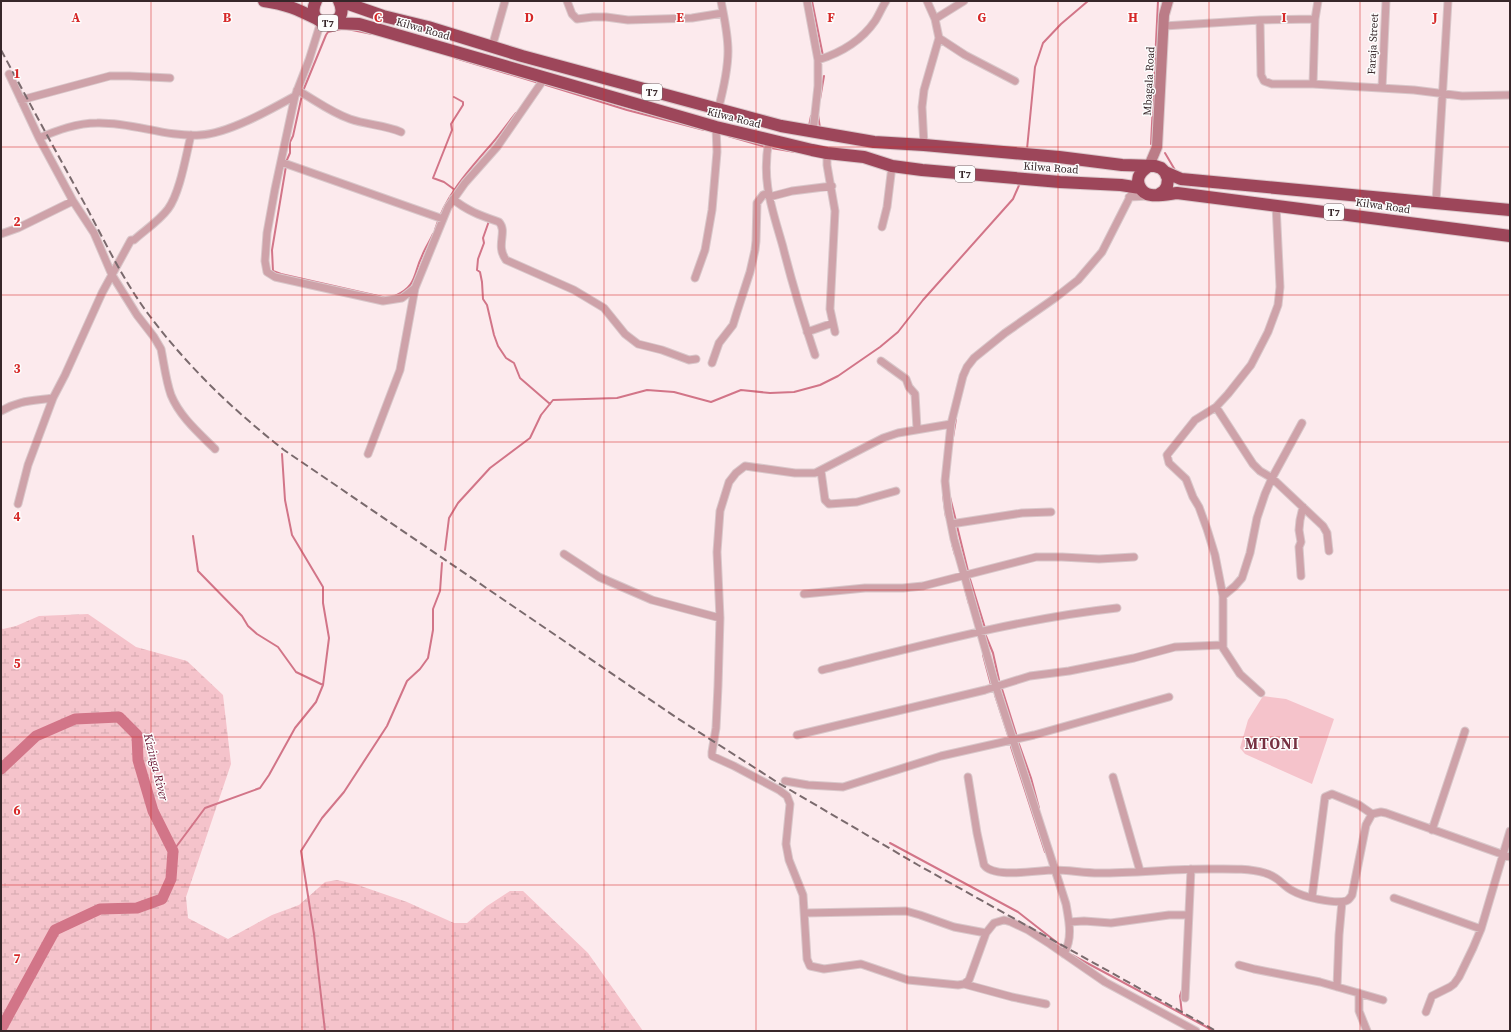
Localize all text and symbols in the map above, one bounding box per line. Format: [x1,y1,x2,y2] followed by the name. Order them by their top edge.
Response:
[72,9,81,26] text: A
[223,9,232,26] text: B
[374,9,382,26] text: C
[524,9,534,26] text: D
[676,9,684,26] text: E
[827,9,835,26] text: F
[978,9,987,26] text: G
[1128,9,1138,26] text: H
[1281,9,1287,26] text: I
[1431,9,1438,26] text: J
[1364,13,1382,75] street label: Faraja Street
[394,14,452,44] street label: Kilwa Road
[318,15,338,31] road number: T7
[1140,45,1158,116] street label: Mbagala Road
[13,65,21,82] text: 1
[642,84,662,100] road number: T7
[705,104,763,132] street label: Kilwa Road
[1023,159,1080,177] street label: Kilwa Road
[955,166,975,182] road number: T7
[1355,195,1412,217] street label: Kilwa Road
[1324,204,1344,220] road number: T7
[13,213,21,230] text: 2
[13,360,21,377] text: 3
[13,508,21,525] text: 4
[13,655,21,672] text: 5
[140,731,172,803] water label: Kizinga River
[1245,733,1299,754] district label: MTONI
[13,802,21,819] text: 6
[13,950,21,967] text: 7

